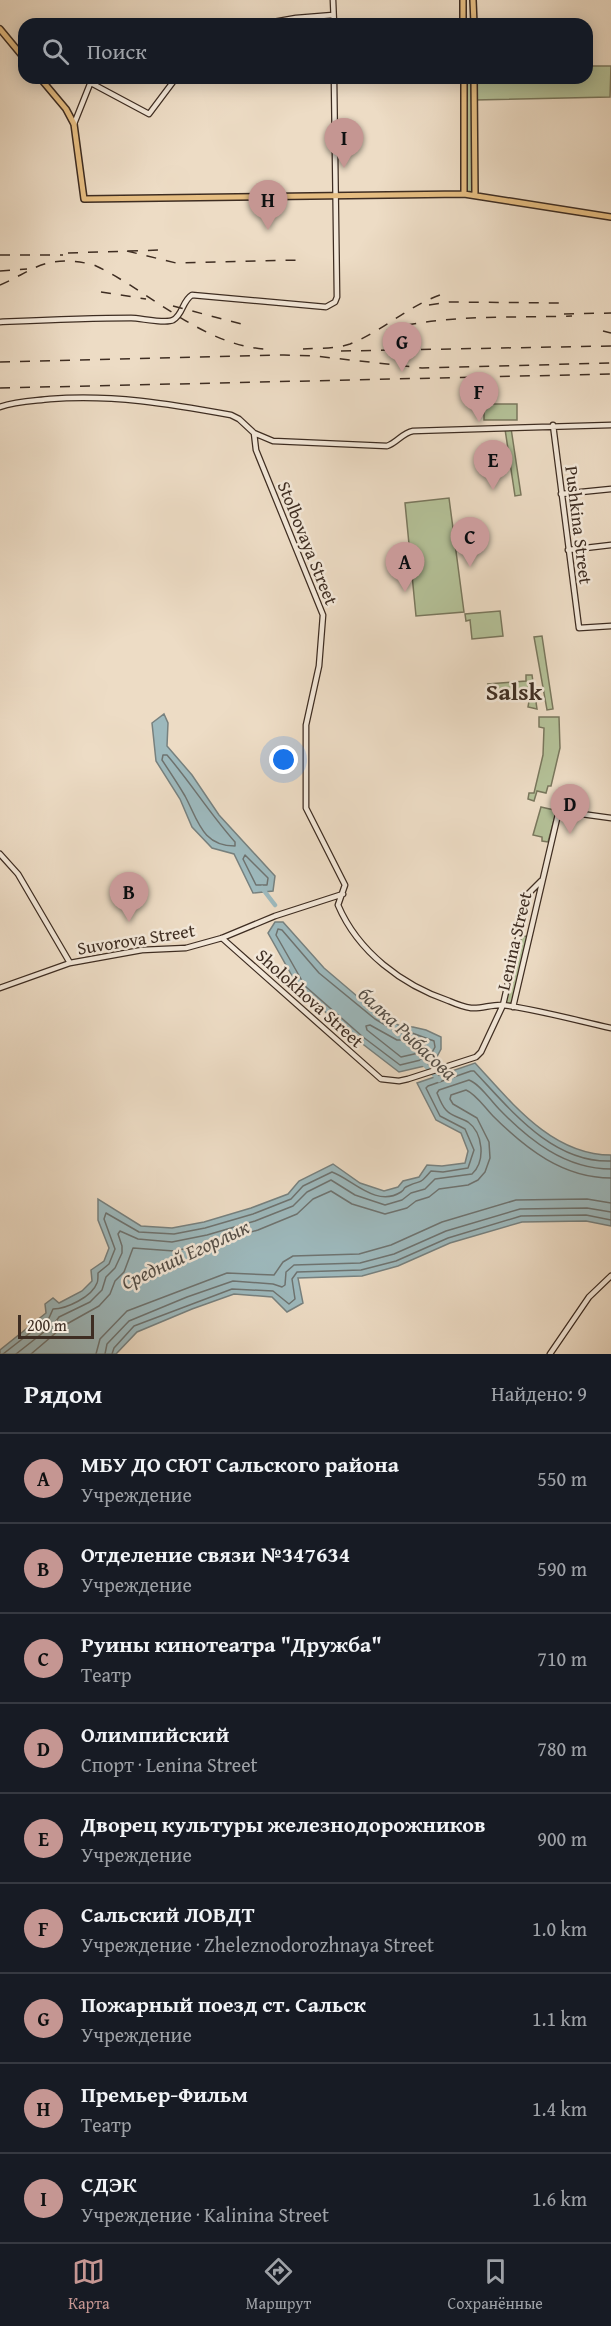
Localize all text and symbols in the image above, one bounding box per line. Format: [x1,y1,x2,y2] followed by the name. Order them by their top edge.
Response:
[18,18,593,84] search box
[39,35,72,68] icon: search
[87,35,147,67] text: Поиск
[324,118,364,168] pin: I
[248,180,288,230] pin: H
[382,322,422,372] pin: G
[460,372,498,422] pin: F
[474,440,512,490] pin: E
[558,464,600,586] street label: Pushkina Street
[271,477,345,610] street label: Stolbovaya Street
[450,518,490,567] pin: C
[386,542,424,592] pin: A
[486,674,543,709] district label: Salsk
[269,745,298,774] your location
[550,784,590,834] pin: D
[110,872,148,922] pin: B
[490,888,539,993] street label: Lenina Street
[75,916,197,962] street label: Suvorova Street
[250,942,370,1054] street label: Sholokhova Street
[352,980,464,1087] water label: балка Рыбасова
[116,1212,254,1296] water label: Средний Егорлык
[18,1312,94,1340] scale bar
[27,1313,67,1337] text: 200 m
[24,1374,102,1413] text: Рядом
[491,1379,587,1408] text: Найдено: 9
[81,1448,399,1480] text: МБУ ДО СЮТ Сальского района
[37,1464,50,1493] text: A
[537,1464,587,1493] text: 550 m
[81,1480,192,1509] text: Учреждение
[81,1538,350,1570] text: Отделение связи №347634
[37,1554,50,1583] text: B
[537,1554,587,1583] text: 590 m
[81,1570,192,1599] text: Учреждение
[81,1628,382,1660] text: Руины кинотеатра "Дружба"
[38,1644,49,1673] text: C
[537,1644,587,1673] text: 710 m
[81,1660,132,1689] text: Театр
[81,1718,229,1750] text: Олимпийский
[37,1734,50,1763] text: D
[537,1734,587,1763] text: 780 m
[81,1750,258,1779] text: Спорт · Lenina Street
[81,1808,486,1840] text: Дворец культуры железнодорожников
[38,1824,49,1853] text: E
[537,1824,587,1853] text: 900 m
[81,1840,192,1869] text: Учреждение
[81,1898,255,1930] text: Сальский ЛОВДТ
[38,1914,49,1943] text: F
[532,1914,587,1943] text: 1.0 km
[81,1930,434,1959] text: Учреждение · Zheleznodorozhnaya Street
[81,1988,366,2020] text: Пожарный поезд ст. Сальск
[37,2004,50,2033] text: G
[532,2004,587,2033] text: 1.1 km
[81,2020,192,2049] text: Учреждение
[81,2078,248,2110] text: Премьер-Фильм
[37,2094,50,2123] text: H
[532,2094,587,2123] text: 1.4 km
[81,2110,132,2139] text: Театр
[81,2168,137,2200] text: СДЭК
[40,2184,47,2213] text: I
[532,2184,587,2213] text: 1.6 km
[81,2200,329,2229] text: Учреждение · Kalinina Street
[68,2255,110,2315] tab: Карта
[246,2255,311,2315] tab: Маршрут
[448,2255,543,2315] tab: Сохранённые

